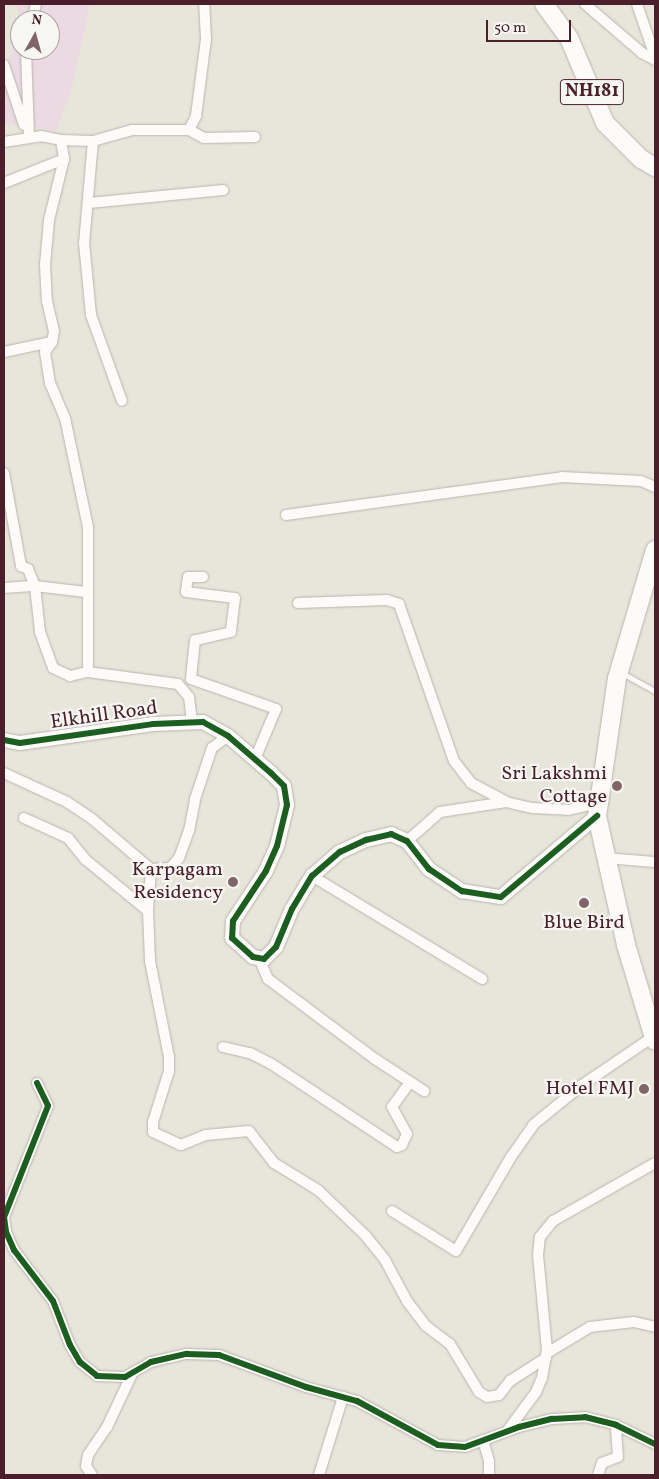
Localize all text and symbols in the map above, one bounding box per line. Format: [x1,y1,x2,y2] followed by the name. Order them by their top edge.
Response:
[10,10,60,60] north arrow
[489,10,574,42] scale bar
[31,11,43,31] text: N
[494,18,526,39] text: 50 m
[560,75,624,108] road number: NH181
[49,697,159,735] street label: Elkhill Road
[501,762,607,809] place label: Sri Lakshmi Cottage
[611,780,623,792] marker: Sri Lakshmi Cottage
[132,858,223,905] place label: Karpagam Residency
[227,876,239,888] marker: Karpagam Residency
[578,897,590,909] marker: Blue Bird
[543,911,625,935] place label: Blue Bird
[546,1077,634,1101] place label: Hotel FMJ
[638,1083,650,1095] marker: Hotel FMJ

